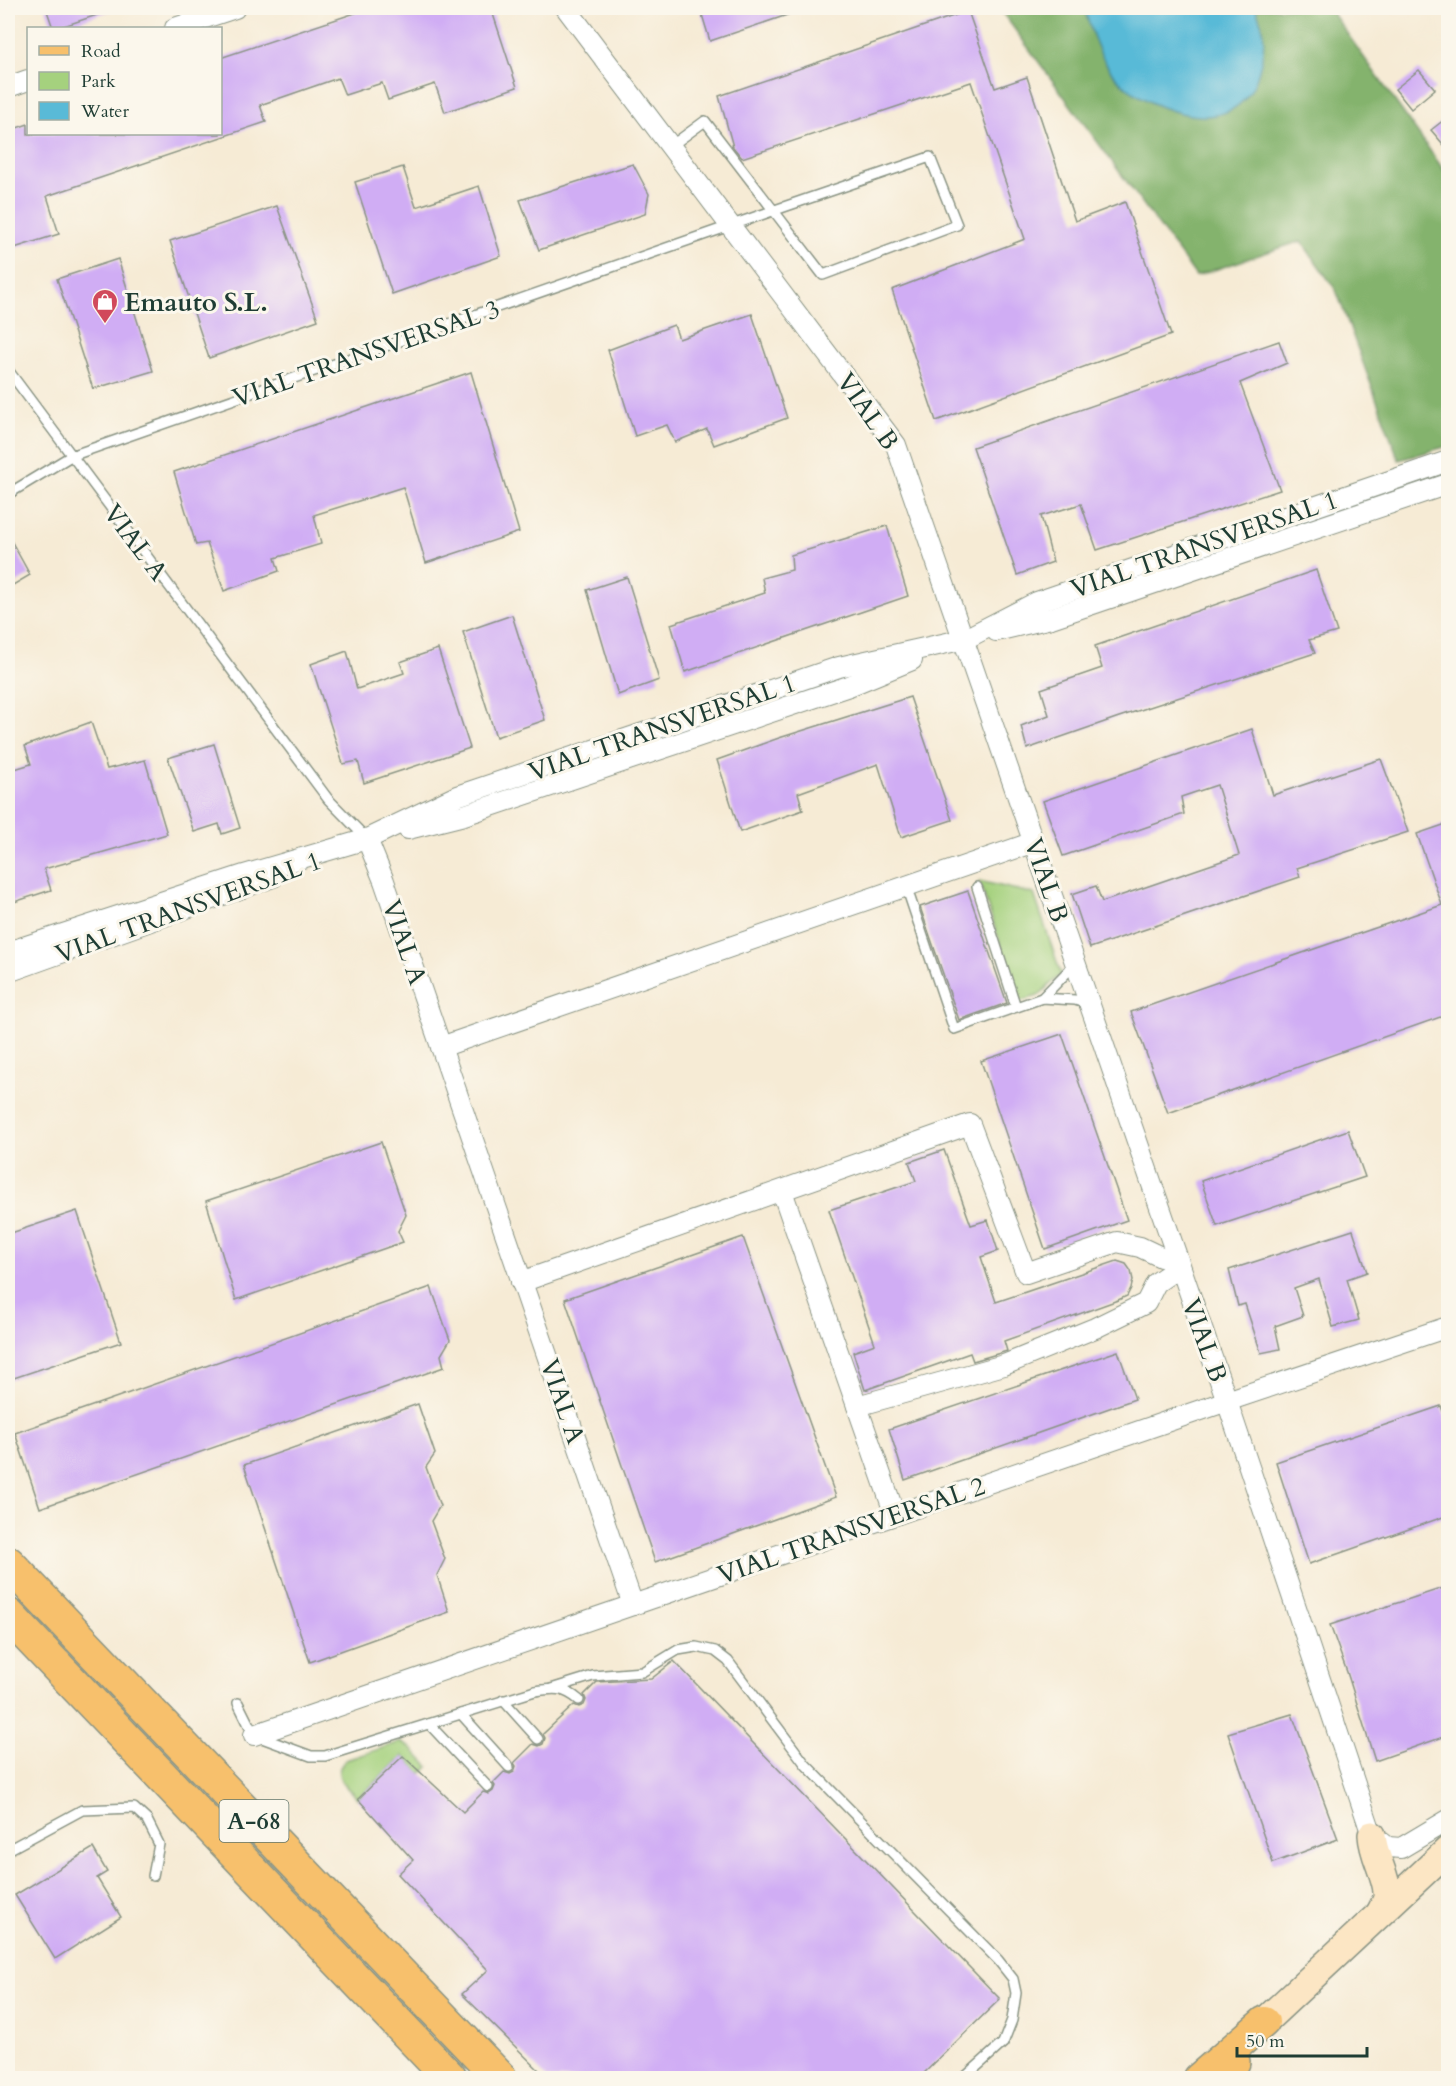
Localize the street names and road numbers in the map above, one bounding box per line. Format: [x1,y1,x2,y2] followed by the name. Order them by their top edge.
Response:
[228,291,505,416] street label: VIAL TRANSVERSAL 3
[828,366,907,457] street label: VIAL B
[1066,482,1343,607] street label: VIAL TRANSVERSAL 1
[95,497,176,588] street label: VIAL A
[524,665,801,790] street label: VIAL TRANSVERSAL 1
[1016,833,1077,927] street label: VIAL B
[50,843,326,972] street label: VIAL TRANSVERSAL 1
[374,895,436,990] street label: VIAL A
[1173,1293,1236,1387] street label: VIAL B
[532,1354,594,1449] street label: VIAL A
[713,1468,990,1593] street label: VIAL TRANSVERSAL 2
[220,1800,288,1842] road number: A-68

